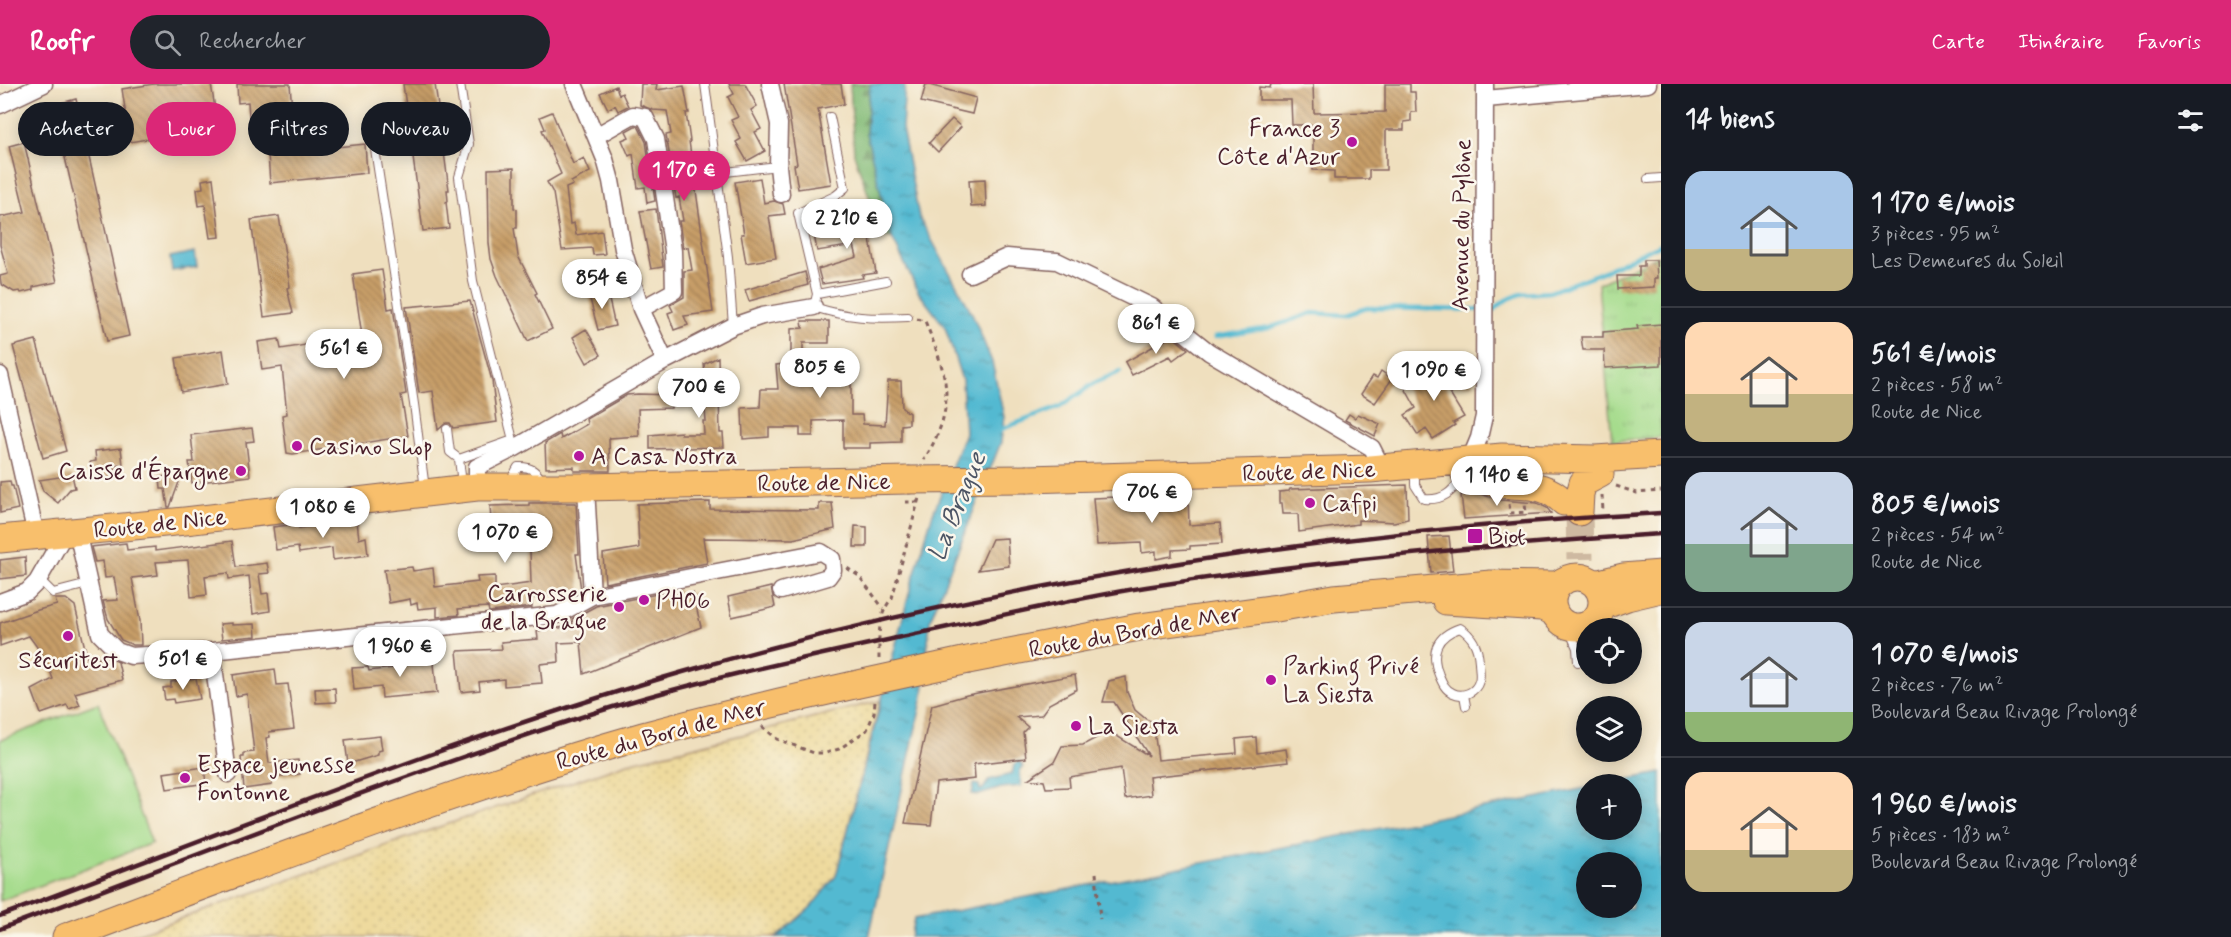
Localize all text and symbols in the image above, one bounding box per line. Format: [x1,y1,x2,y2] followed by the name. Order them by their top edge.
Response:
[130,15,550,69] search box
[30,24,94,61] text: Roofr
[151,26,184,59] icon: search
[199,28,306,56] text: Rechercher
[1931,28,1985,56] text: Carte
[2018,28,2104,56] text: Itinéraire
[2137,28,2201,56] text: Favoris
[18,102,134,156] chip: Acheter
[146,102,236,156] chip: Louer
[248,102,349,156] chip: Filtres
[361,102,471,156] chip: Nouveau
[1685,103,1775,137] text: 14 biens
[2174,104,2207,137] icon: filters
[1217,114,1340,173] place label: France 3 Côte d'Azur
[1345,135,1359,149] marker: France 3 Côte d'Azur
[1445,138,1480,312] street label: Avenue du Pylône
[629,151,739,202] pin: 1 170 €
[652,157,716,184] text: 1 170 €
[1871,187,2015,221] text: 1 170 €/mois
[1733,195,1805,267] icon: home
[792,199,902,250] pin: 2 210 €
[815,205,879,232] text: 2 210 €
[1871,221,2000,248] text: 3 pièces · 95 m²
[1871,248,2064,275] text: Les Demeures du Soleil
[560,259,644,310] pin: 854 €
[576,265,628,292] text: 854 €
[1114,304,1198,355] pin: 861 €
[1132,310,1180,337] text: 861 €
[302,329,386,380] pin: 561 €
[319,335,369,362] text: 561 €
[1871,338,1996,372] text: 561 €/mois
[1733,346,1805,418] icon: home
[778,348,862,399] pin: 805 €
[1379,351,1489,402] pin: 1 090 €
[794,354,846,381] text: 805 €
[1401,357,1467,384] text: 1 090 €
[657,368,741,419] pin: 700 €
[1871,372,2003,399] text: 2 pièces · 58 m²
[672,374,726,401] text: 700 €
[1871,399,1982,426] text: Route de Nice
[309,432,433,463] place label: Casino Shop
[290,439,304,453] marker: Casino Shop
[591,442,738,473] place label: A Casa Nostra
[921,446,996,566] water label: La Brague
[572,449,586,463] marker: A Casa Nostra
[59,455,229,490] place label: Caisse d'Épargne
[1242,455,1376,490] street label: Route de Nice
[1442,456,1552,507] pin: 1 140 €
[1465,462,1529,489] text: 1 140 €
[234,464,248,478] marker: Caisse d'Épargne
[757,467,891,500] street label: Route de Nice
[1110,473,1194,524] pin: 706 €
[1126,479,1178,506] text: 706 €
[268,488,378,539] pin: 1 080 €
[1871,488,2000,522] text: 805 €/mois
[1322,489,1377,520] place label: Cafpi
[290,494,356,521] text: 1 080 €
[1303,496,1317,510] marker: Cafpi
[1733,496,1805,568] icon: home
[92,502,228,547] street label: Route de Nice
[450,513,560,564] pin: 1 070 €
[472,519,538,546] text: 1 070 €
[1488,522,1526,553] place label: Biot
[1871,522,2004,549] text: 2 pièces · 54 m²
[1466,527,1484,545] marker: Biot
[1871,549,1982,576] text: Route de Nice
[481,579,607,641] place label: Carrosserie de la Brague
[656,586,710,617] place label: PH06
[637,593,651,607] marker: PH06
[1026,598,1245,666] street label: Route du Bord de Mer
[612,600,626,614] marker: Carrosserie de la Brague
[1576,618,1642,918] map controls
[1576,618,1642,684] button: locate
[345,627,455,678] pin: 1 960 €
[61,629,75,643] marker: Sécuritest
[367,633,433,660] text: 1 960 €
[1871,638,2018,672] text: 1 070 €/mois
[141,640,225,691] pin: 501 €
[18,646,118,677] place label: Sécuritest
[158,646,208,673] text: 501 €
[1733,646,1805,718] icon: home
[1283,652,1419,711] place label: Parking Privé La Siesta
[1871,672,2003,699] text: 2 pièces · 76 m²
[1264,673,1278,687] marker: Parking Privé La Siesta
[553,692,770,778] street label: Route du Bord de Mer
[1576,696,1642,762] button: layers
[1871,699,2137,726] text: Boulevard Beau Rivage Prolongé
[1088,712,1179,743] place label: La Siesta
[1069,719,1083,733] marker: La Siesta
[197,750,356,809] place label: Espace jeunesse Fontonne
[178,771,192,785] marker: Espace jeunesse Fontonne
[1576,774,1642,840] button: +
[1871,788,2017,822] text: 1 960 €/mois
[1733,796,1805,868] icon: home
[1871,822,2010,849] text: 5 pièces · 183 m²
[1871,849,2137,876] text: Boulevard Beau Rivage Prolongé
[1576,852,1642,918] button: −

